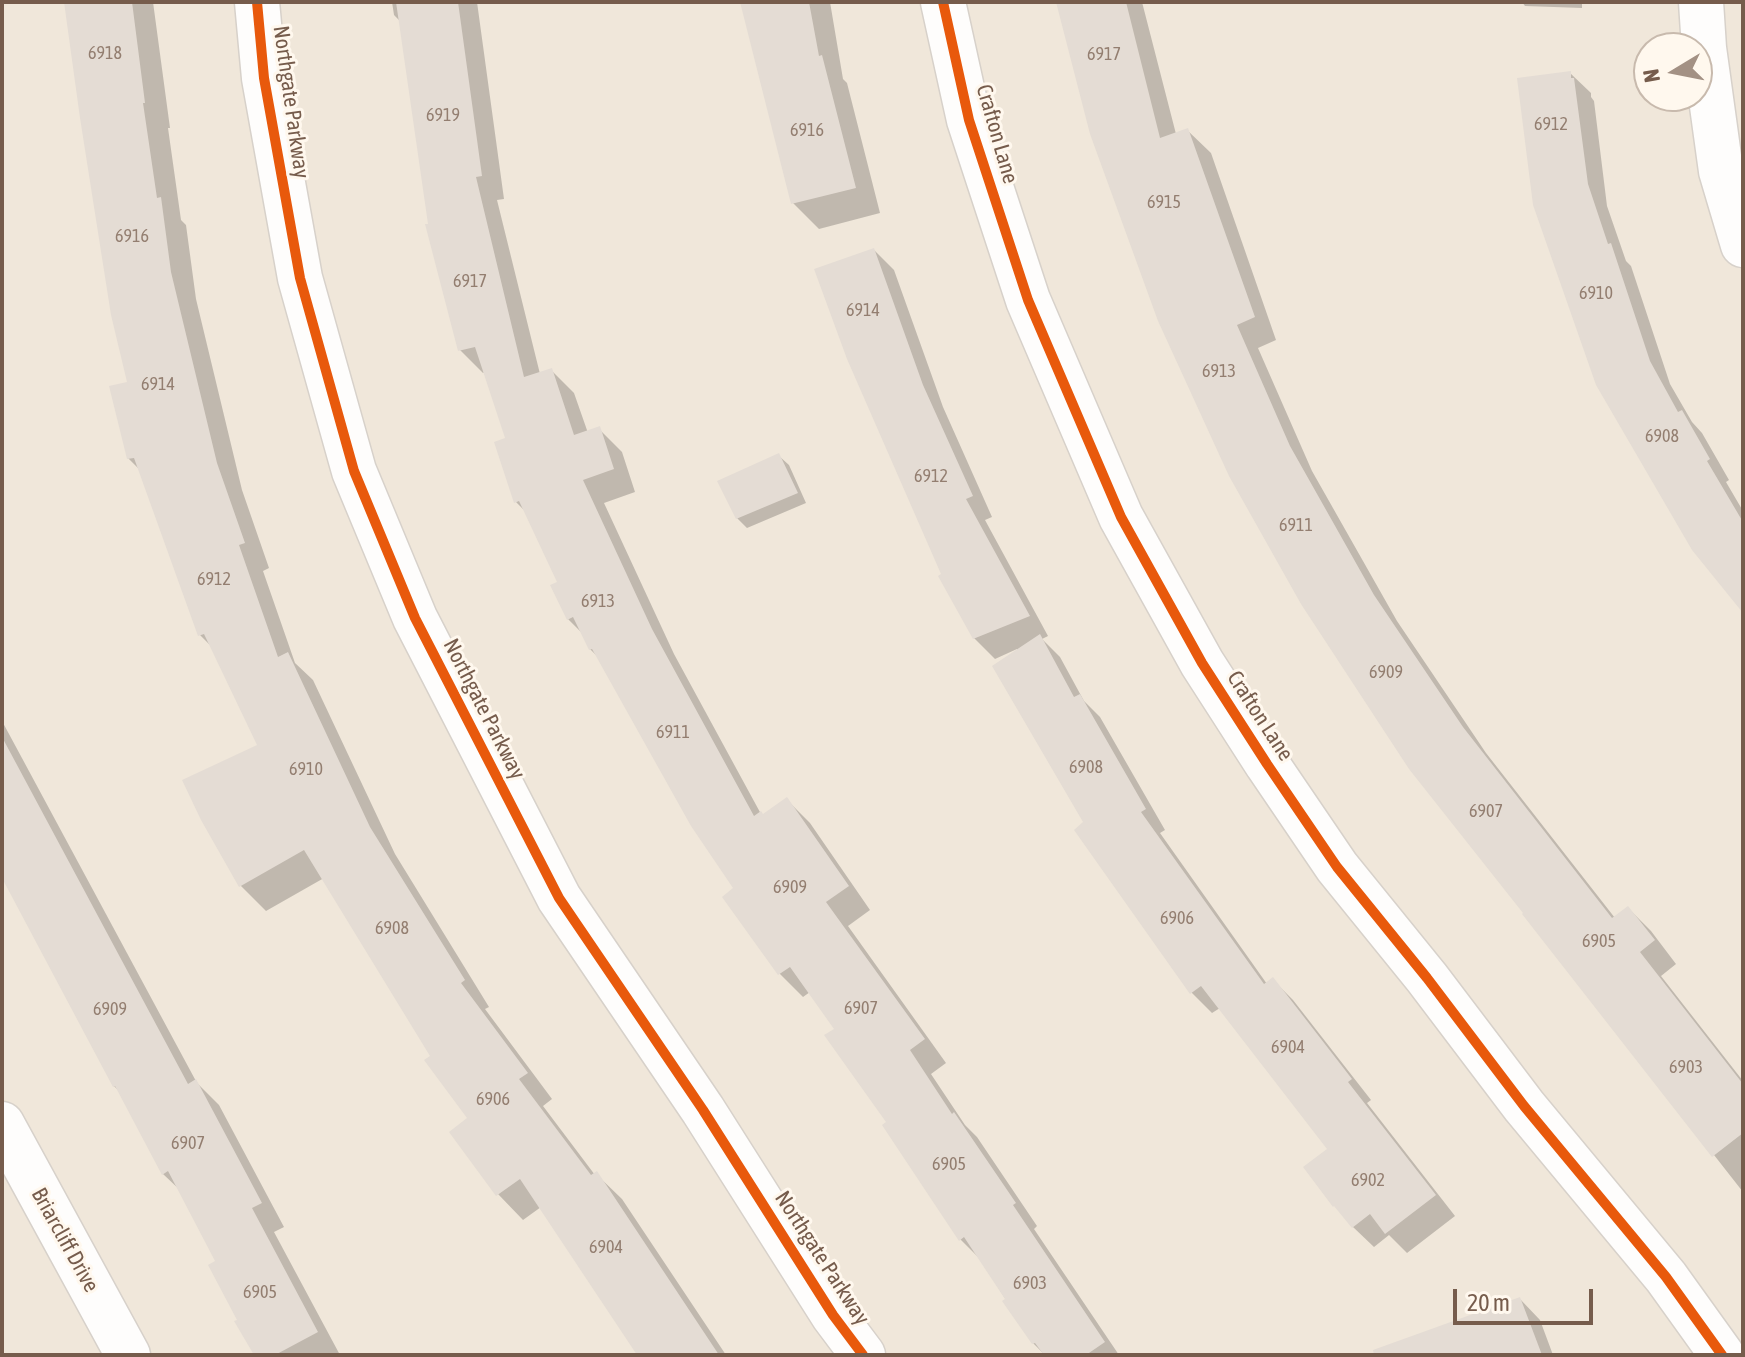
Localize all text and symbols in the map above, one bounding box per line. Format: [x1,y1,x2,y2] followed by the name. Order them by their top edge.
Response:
[267,24,315,180] street label: Northgate Parkway
[1633,32,1713,112] north arrow
[88,42,122,64] house number: 6918
[1087,43,1121,65] house number: 6917
[1637,67,1665,84] text: N
[970,81,1024,187] street label: Crafton Lane
[426,104,460,126] house number: 6919
[1534,113,1568,135] house number: 6912
[790,119,824,141] house number: 6916
[1147,191,1181,213] house number: 6915
[115,225,149,247] house number: 6916
[453,270,487,292] house number: 6917
[1579,282,1613,304] house number: 6910
[846,299,880,321] house number: 6914
[1202,360,1236,382] house number: 6913
[141,373,175,395] house number: 6914
[1645,425,1679,447] house number: 6908
[914,465,948,487] house number: 6912
[1279,514,1313,536] house number: 6911
[197,568,231,590] house number: 6912
[581,590,615,612] house number: 6913
[437,634,531,784] street label: Northgate Parkway
[1369,661,1403,683] house number: 6909
[1221,666,1299,766] street label: Crafton Lane
[656,721,690,743] house number: 6911
[1069,756,1103,778] house number: 6908
[289,758,323,780] house number: 6910
[1469,800,1503,822] house number: 6907
[773,876,807,898] house number: 6909
[1160,907,1194,929] house number: 6906
[375,917,409,939] house number: 6908
[1582,930,1616,952] house number: 6905
[844,997,878,1019] house number: 6907
[93,998,127,1020] house number: 6909
[1271,1036,1305,1058] house number: 6904
[1669,1056,1703,1078] house number: 6903
[476,1088,510,1110] house number: 6906
[171,1132,205,1154] house number: 6907
[932,1153,966,1175] house number: 6905
[1351,1169,1385,1191] house number: 6902
[25,1183,105,1297] street label: Briarcliff Drive
[769,1186,875,1330] street label: Northgate Parkway
[589,1236,623,1258] house number: 6904
[1013,1272,1047,1294] house number: 6903
[1457,1273,1597,1323] scale bar
[243,1281,277,1303] house number: 6905
[1467,1289,1510,1316] text: 20 m

